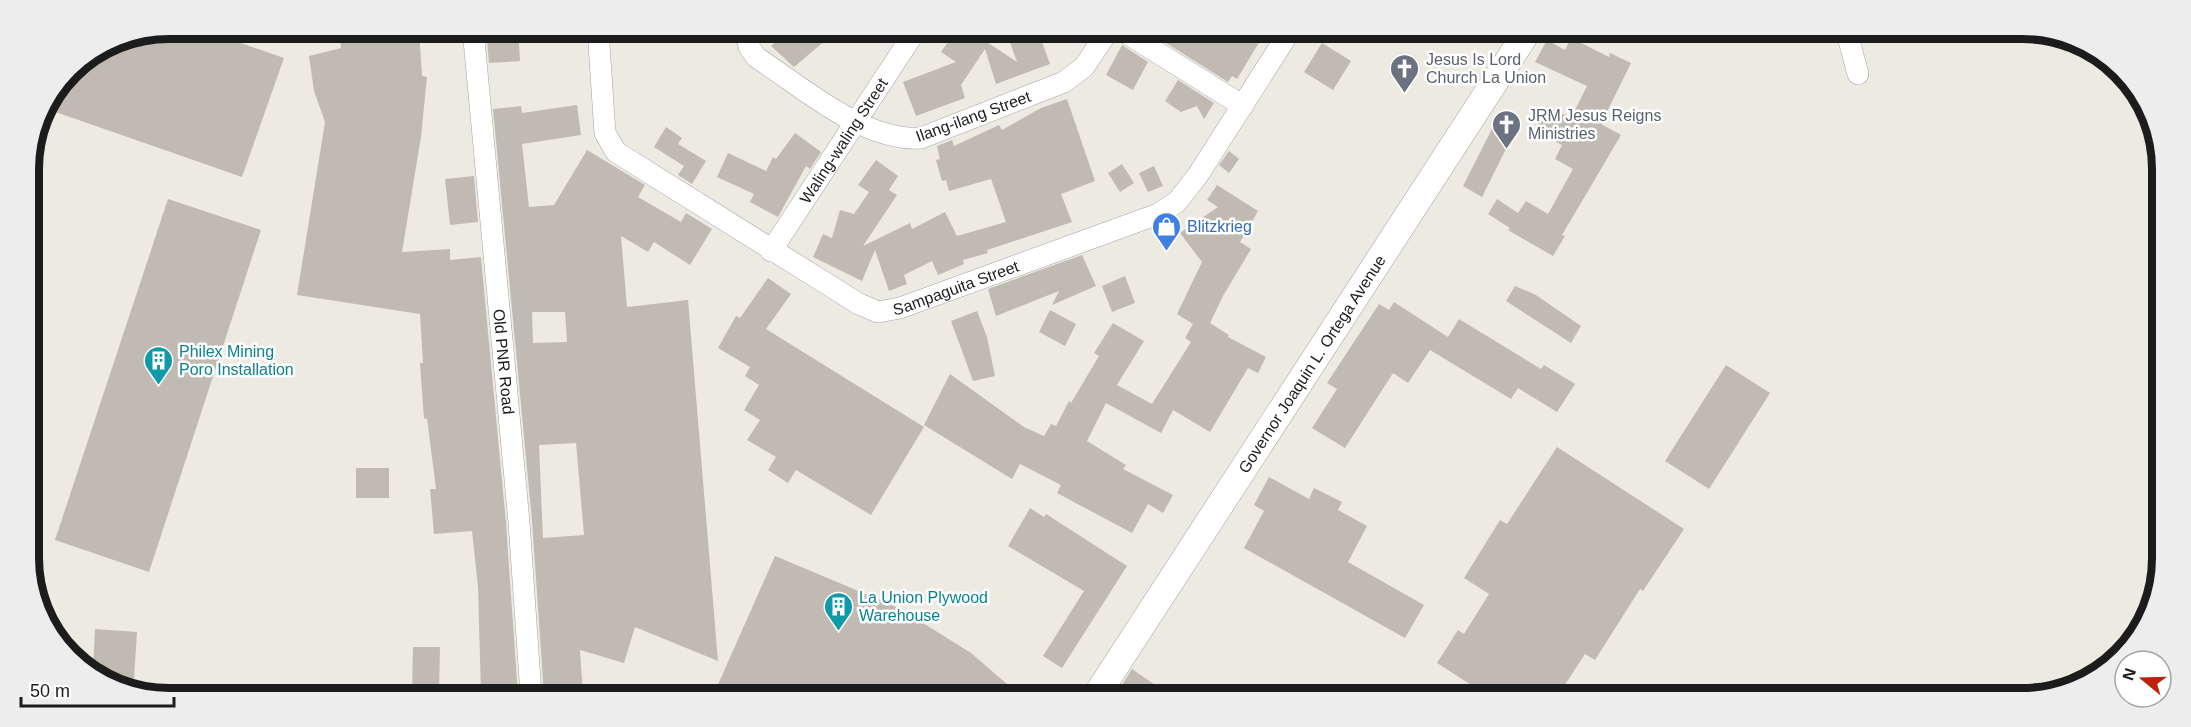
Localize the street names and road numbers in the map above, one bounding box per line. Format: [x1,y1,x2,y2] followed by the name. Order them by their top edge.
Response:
[797,75,891,207] street label: Waling-waling Street
[913,88,1033,145] street label: Ilang-ilang Street
[1235,252,1389,476] street label: Governor Joaquin L. Ortega Avenue
[892,257,1022,318] street label: Sampaguita Street
[490,308,517,415] street label: Old PNR Road

